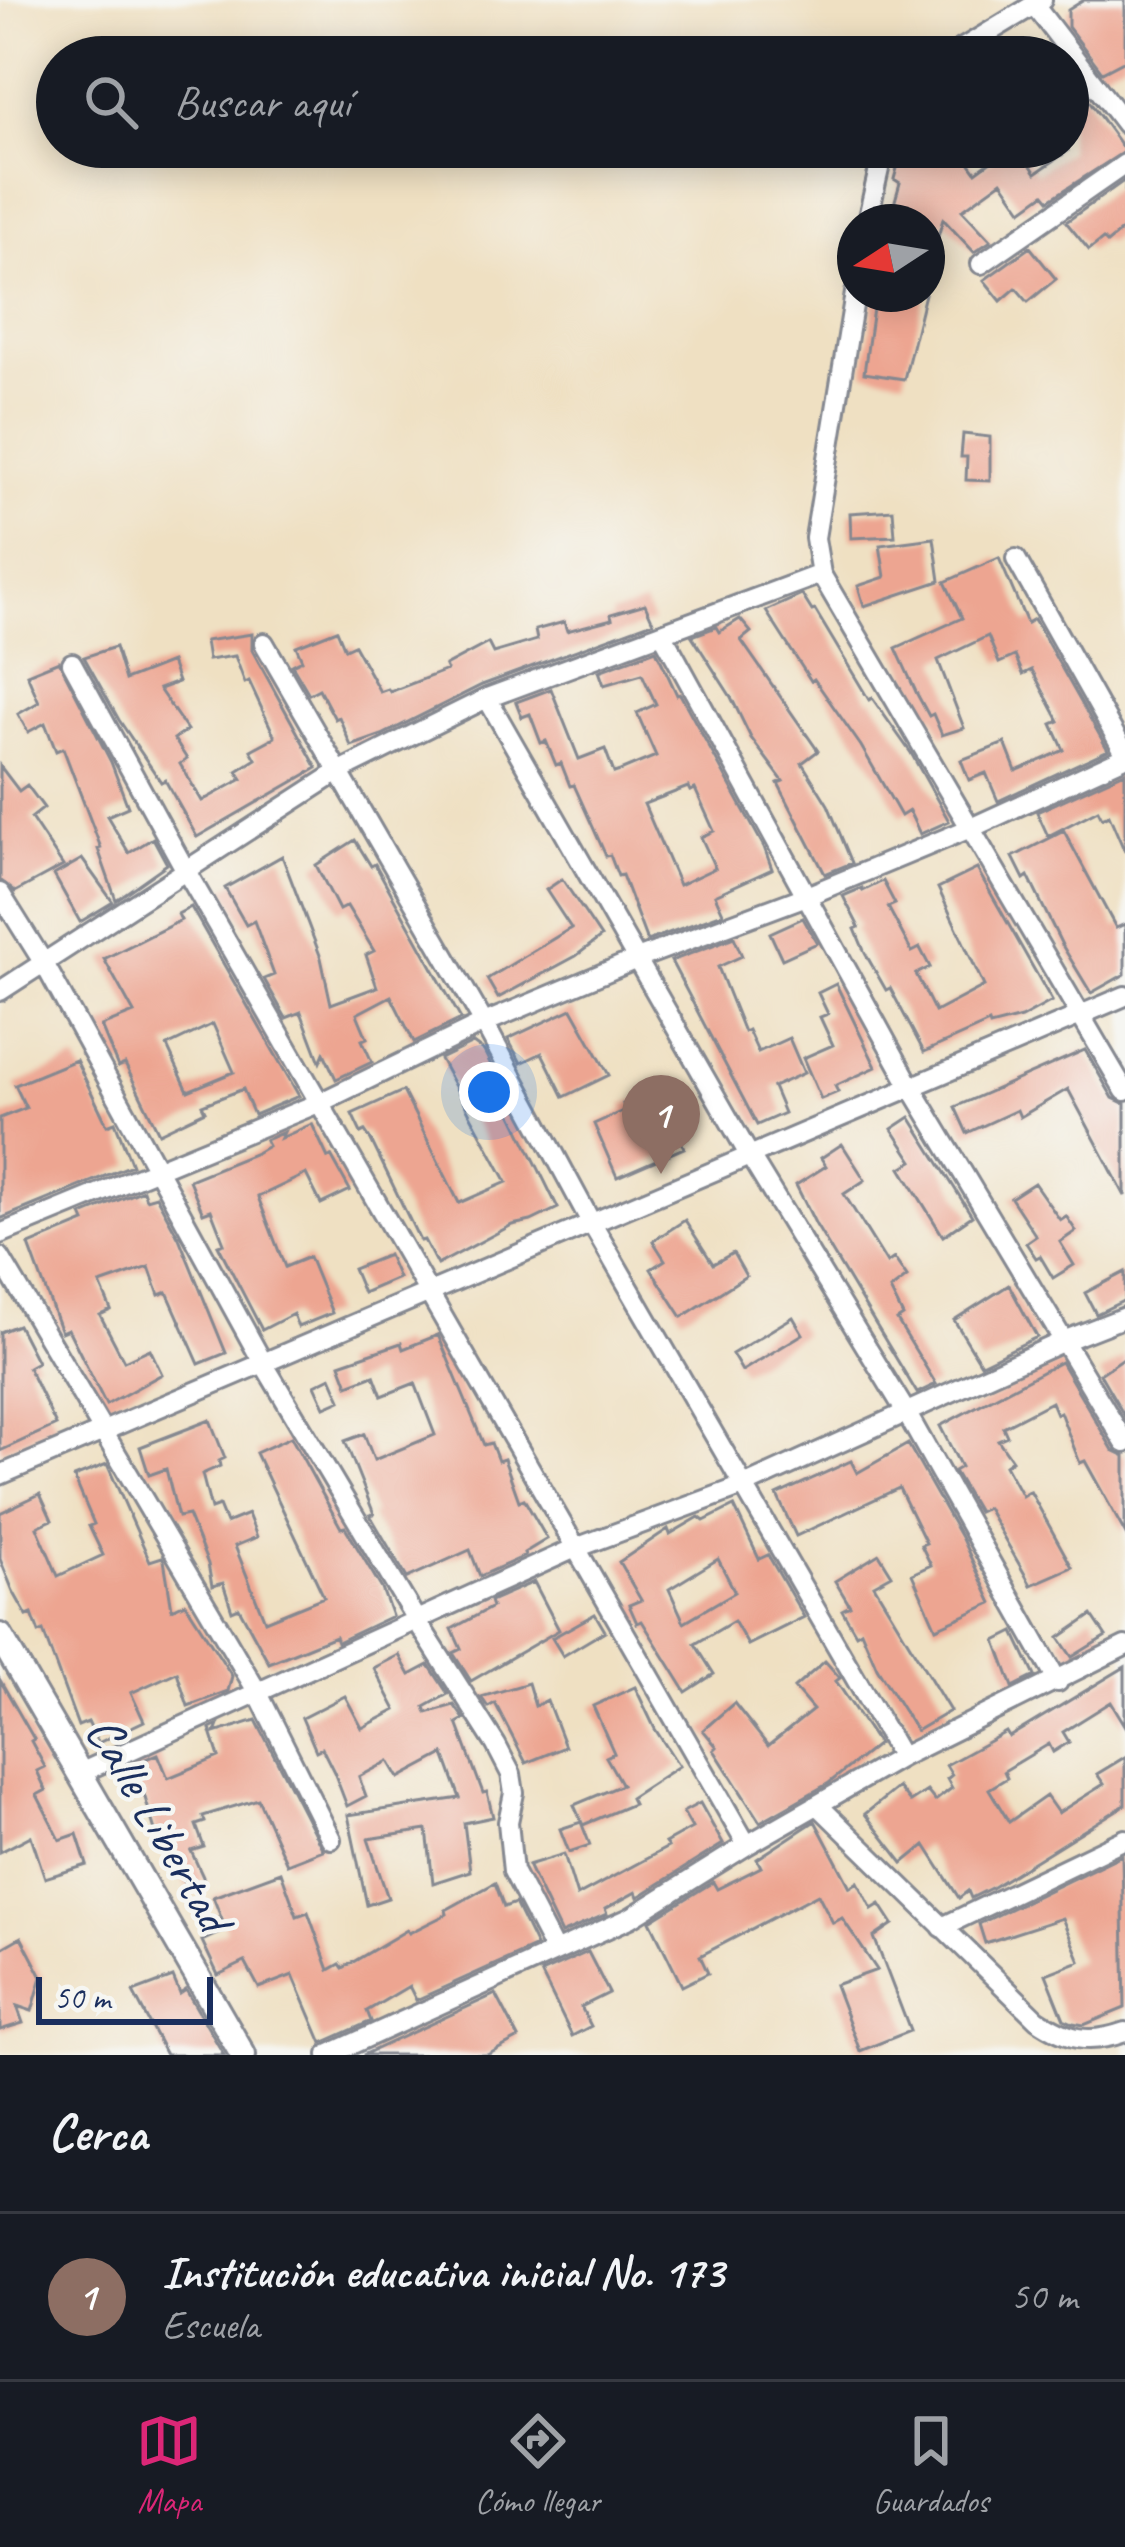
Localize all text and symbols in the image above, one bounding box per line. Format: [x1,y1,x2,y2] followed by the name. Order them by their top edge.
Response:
[36,36,1089,168] search box
[78,69,144,135] icon: search
[174,74,350,131] text: Buscar aquí
[837,204,945,312] north arrow
[459,1062,519,1122] your location
[622,1075,700,1174] pin: 1
[72,1704,250,1949] street label: Calle Libertad
[36,1971,213,2024] scale bar
[54,1977,110,2019] text: 50 m
[48,2101,147,2165] text: Cerca
[162,2244,724,2301] text: Institución educativa inicial No. 173
[78,2272,96,2321] text: 1
[1011,2272,1077,2321] text: 50 m
[162,2301,259,2350] text: Escuela
[136,2408,202,2522] tab: Mapa
[475,2408,600,2522] tab: Cómo llegar
[873,2408,989,2522] tab: Guardados

